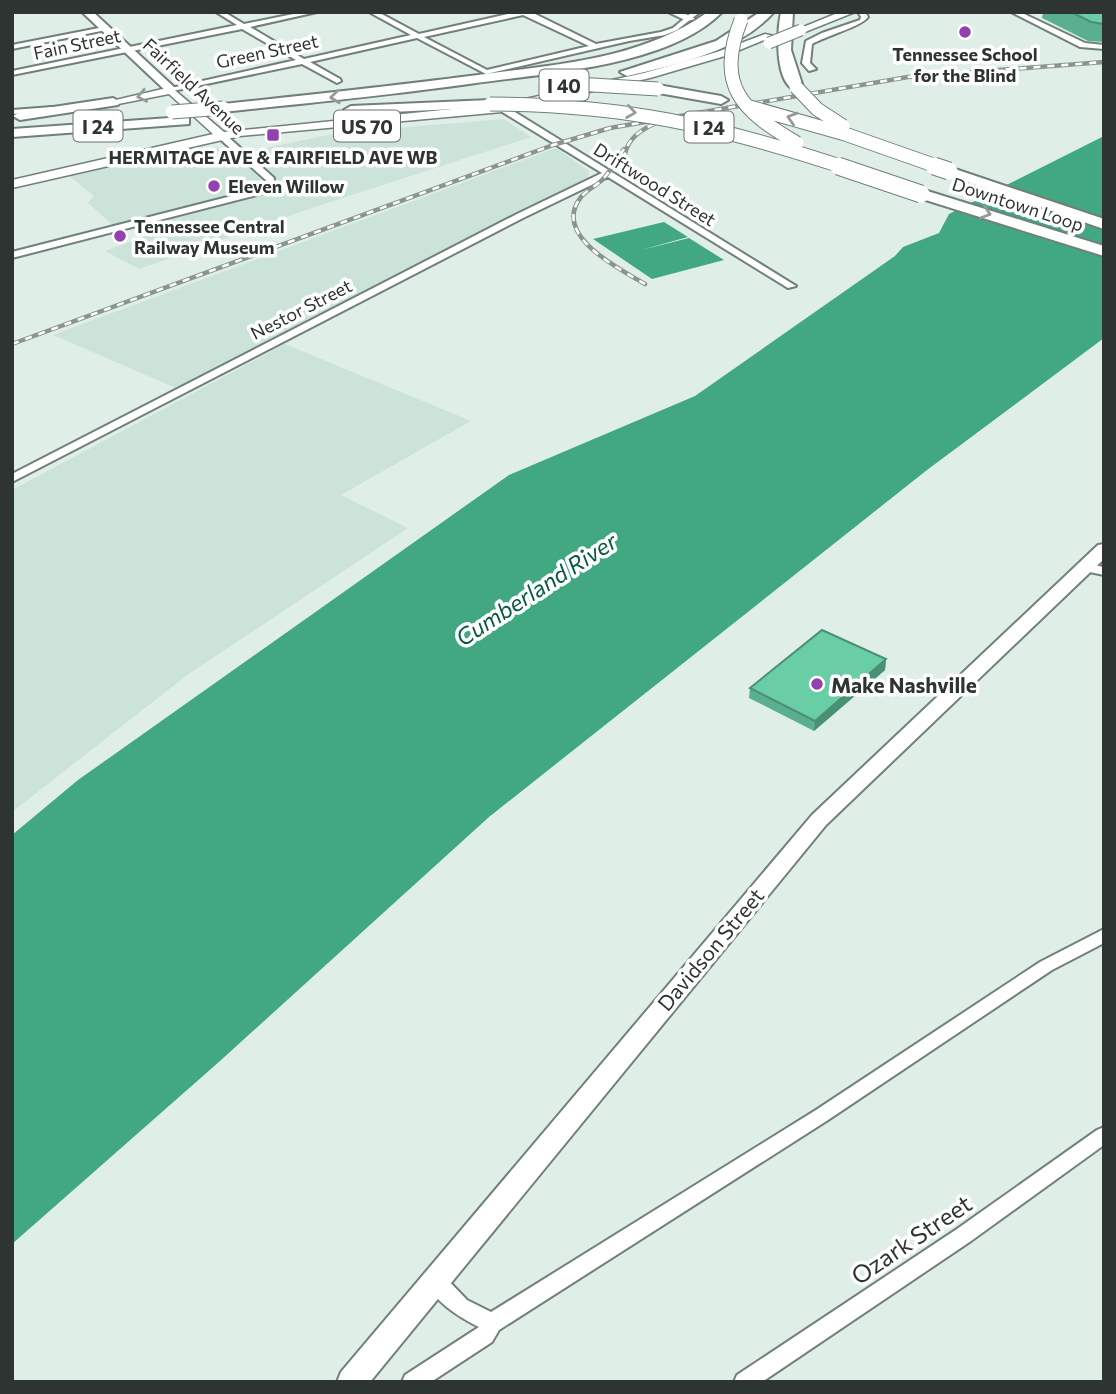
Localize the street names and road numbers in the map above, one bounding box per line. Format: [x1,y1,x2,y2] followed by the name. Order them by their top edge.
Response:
[31,24,123,64] street label: Fain Street
[214,29,320,73] street label: Green Street
[139,33,249,139] street label: Fairfield Avenue
[540,69,588,100] road number: I 40
[74,110,122,142] road number: I 24
[334,110,400,142] road number: US 70
[684,111,734,142] road number: I 24
[590,138,720,230] street label: Driftwood Street
[950,172,1086,236] street label: Downtown Loop
[247,274,355,344] street label: Nestor Street
[652,883,768,1015] street label: Davidson Street
[845,1188,977,1290] street label: Ozark Street

